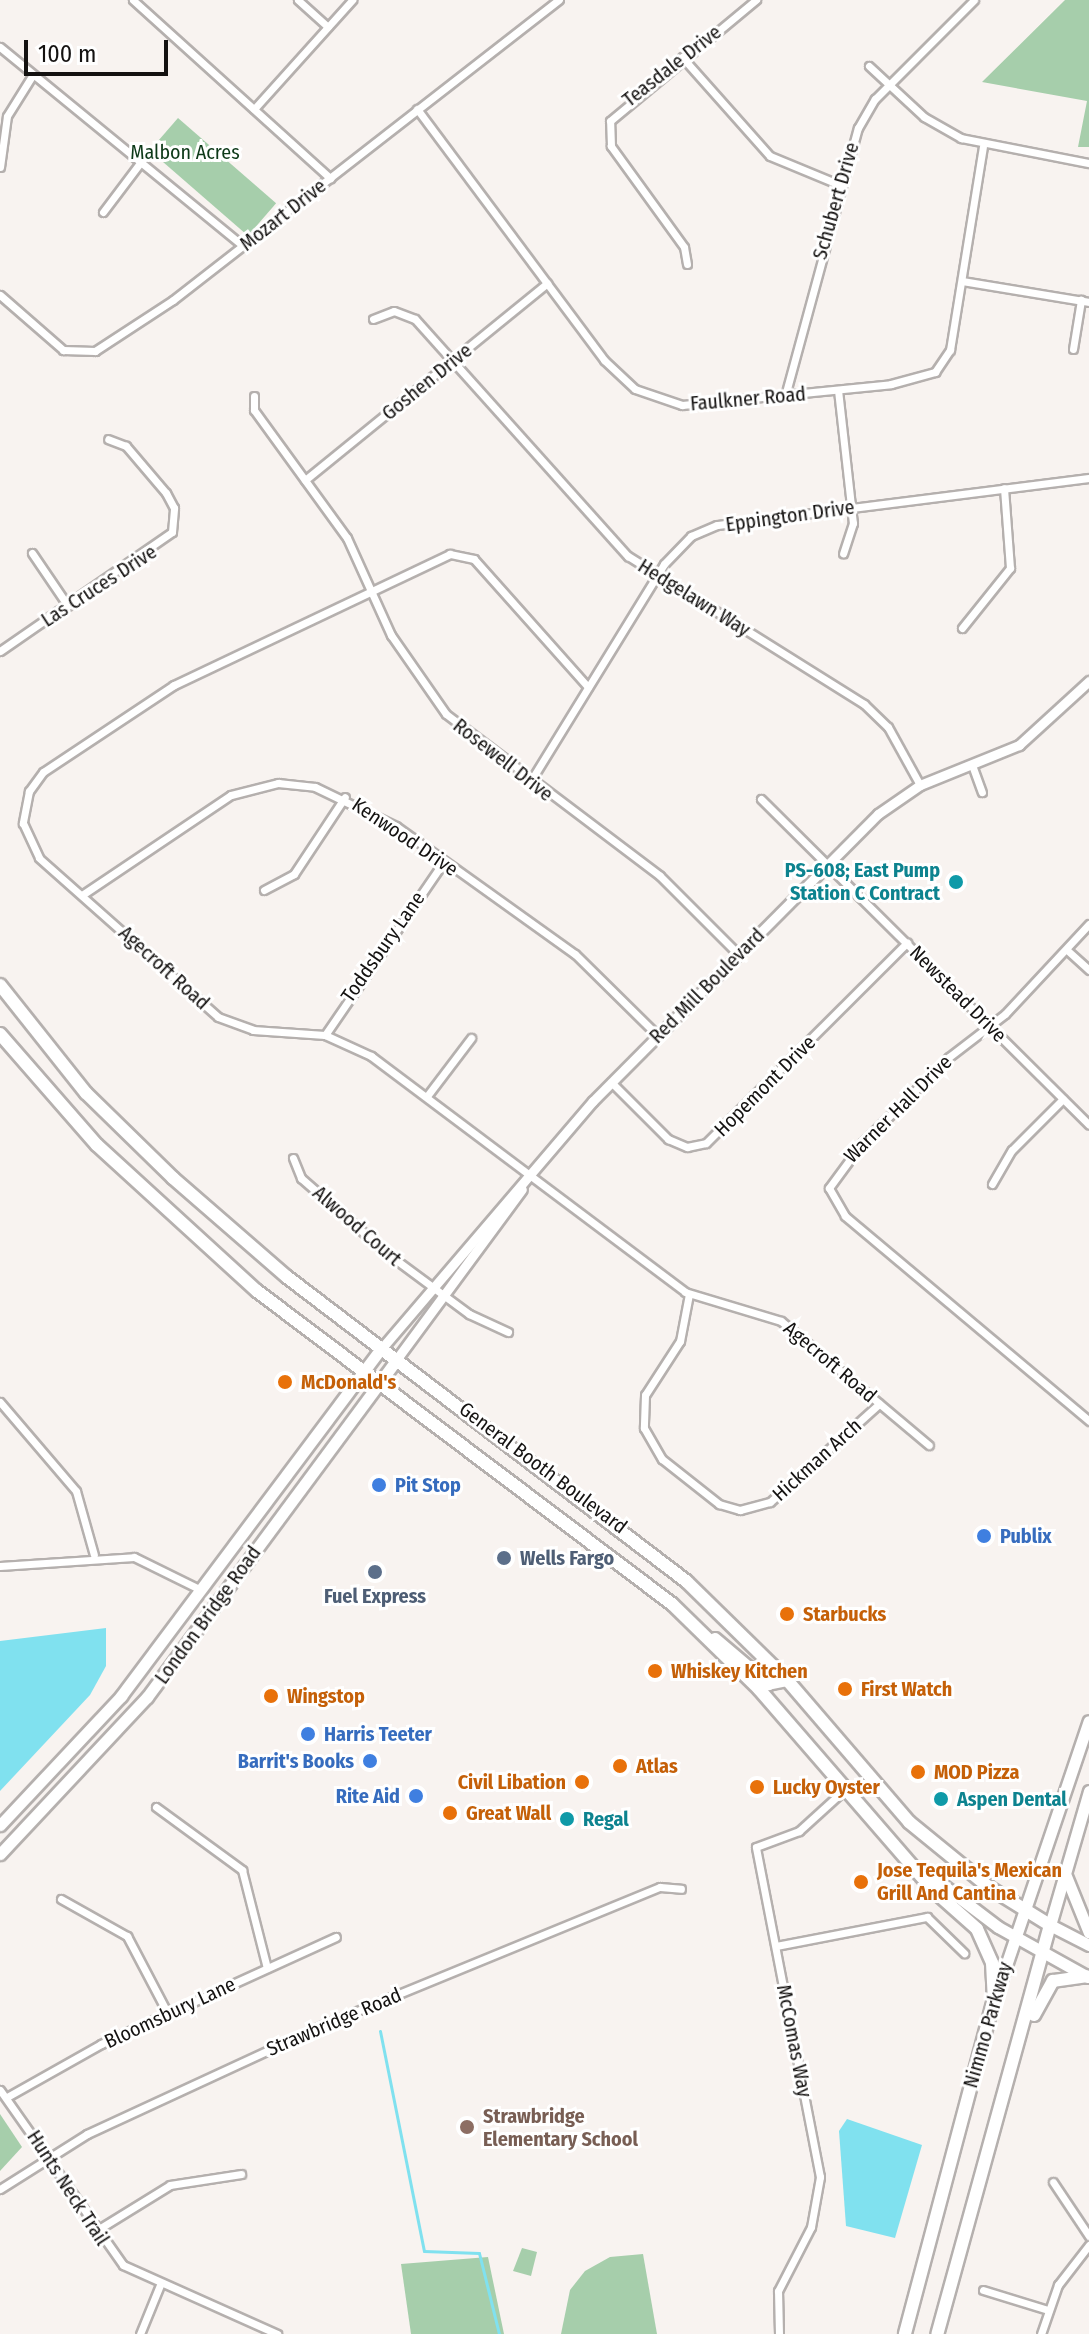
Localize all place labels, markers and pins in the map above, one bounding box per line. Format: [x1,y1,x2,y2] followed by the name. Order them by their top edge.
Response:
[785,858,940,905] place label: PS-608; East Pump Station C Contract
[947,873,965,891] marker: PS-608; East Pump Station C Contract
[301,1370,396,1394] place label: McDonald's
[276,1373,294,1391] marker: McDonald's
[395,1473,461,1497] place label: Pit Stop
[370,1476,388,1494] marker: Pit Stop
[1000,1524,1052,1548] place label: Publix
[975,1527,993,1545] marker: Publix
[520,1546,614,1570] place label: Wells Fargo
[495,1549,513,1567] marker: Wells Fargo
[366,1563,384,1581] marker: Fuel Express
[324,1584,426,1608] place label: Fuel Express
[803,1602,886,1626] place label: Starbucks
[778,1605,796,1623] marker: Starbucks
[671,1659,808,1683] place label: Whiskey Kitchen
[646,1662,664,1680] marker: Whiskey Kitchen
[861,1677,952,1701] place label: First Watch
[836,1680,854,1698] marker: First Watch
[287,1684,365,1708] place label: Wingstop
[262,1687,280,1705] marker: Wingstop
[324,1722,432,1746] place label: Harris Teeter
[299,1725,317,1743] marker: Harris Teeter
[238,1749,354,1773] place label: Barrit's Books
[361,1752,379,1770] marker: Barrit's Books
[636,1754,678,1778] place label: Atlas
[611,1757,629,1775] marker: Atlas
[934,1760,1019,1784] place label: MOD Pizza
[909,1763,927,1781] marker: MOD Pizza
[458,1770,566,1794] place label: Civil Libation
[573,1773,591,1791] marker: Civil Libation
[773,1775,880,1799] place label: Lucky Oyster
[748,1778,766,1796] marker: Lucky Oyster
[336,1784,400,1808] place label: Rite Aid
[407,1787,425,1805] marker: Rite Aid
[957,1787,1067,1811] place label: Aspen Dental
[932,1790,950,1808] marker: Aspen Dental
[466,1801,551,1825] place label: Great Wall
[441,1804,459,1822] marker: Great Wall
[583,1807,629,1831] place label: Regal
[558,1810,576,1828] marker: Regal
[877,1858,1062,1905] place label: Jose Tequila's Mexican Grill And Cantina
[852,1873,870,1891] marker: Jose Tequila's Mexican Grill And Cantina
[483,2104,638,2151] place label: Strawbridge Elementary School
[458,2118,476,2136] marker: Strawbridge Elementary School

